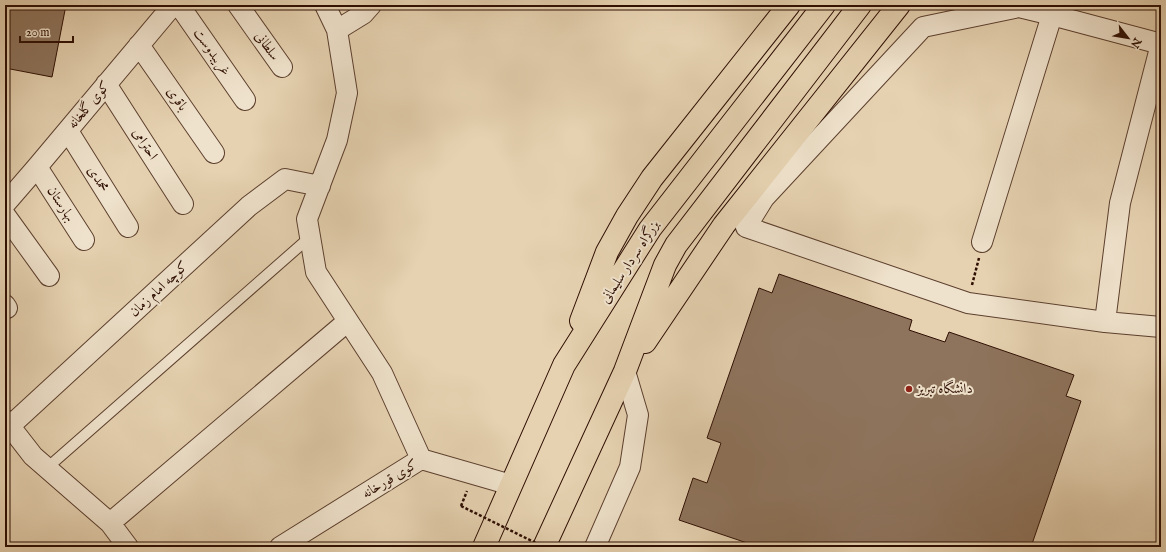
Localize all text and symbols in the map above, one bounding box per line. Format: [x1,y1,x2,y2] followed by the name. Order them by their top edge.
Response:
[20,18,73,44] scale bar
[1108,18,1148,58] north arrow
[26,25,49,40] text: 20 m
[189,25,235,79] street label: غریبدوست
[250,28,284,64] street label: سلطانی
[1127,34,1145,51] text: N
[64,77,114,133] street label: کوی گلخانه
[162,83,192,115] street label: باقری
[128,125,162,163] street label: احترامی
[83,163,113,195] street label: محمدی
[43,183,79,225] street label: بهارستان
[596,216,664,307] street label: بزرگراه سردار سلیمانی
[126,257,194,323] street label: کوچه امام زمان
[915,379,973,398] place label: دانشگاه تبریز
[904,384,914,394] marker: دانشگاه تبریز
[359,455,421,503] street label: کوی قورخانه

